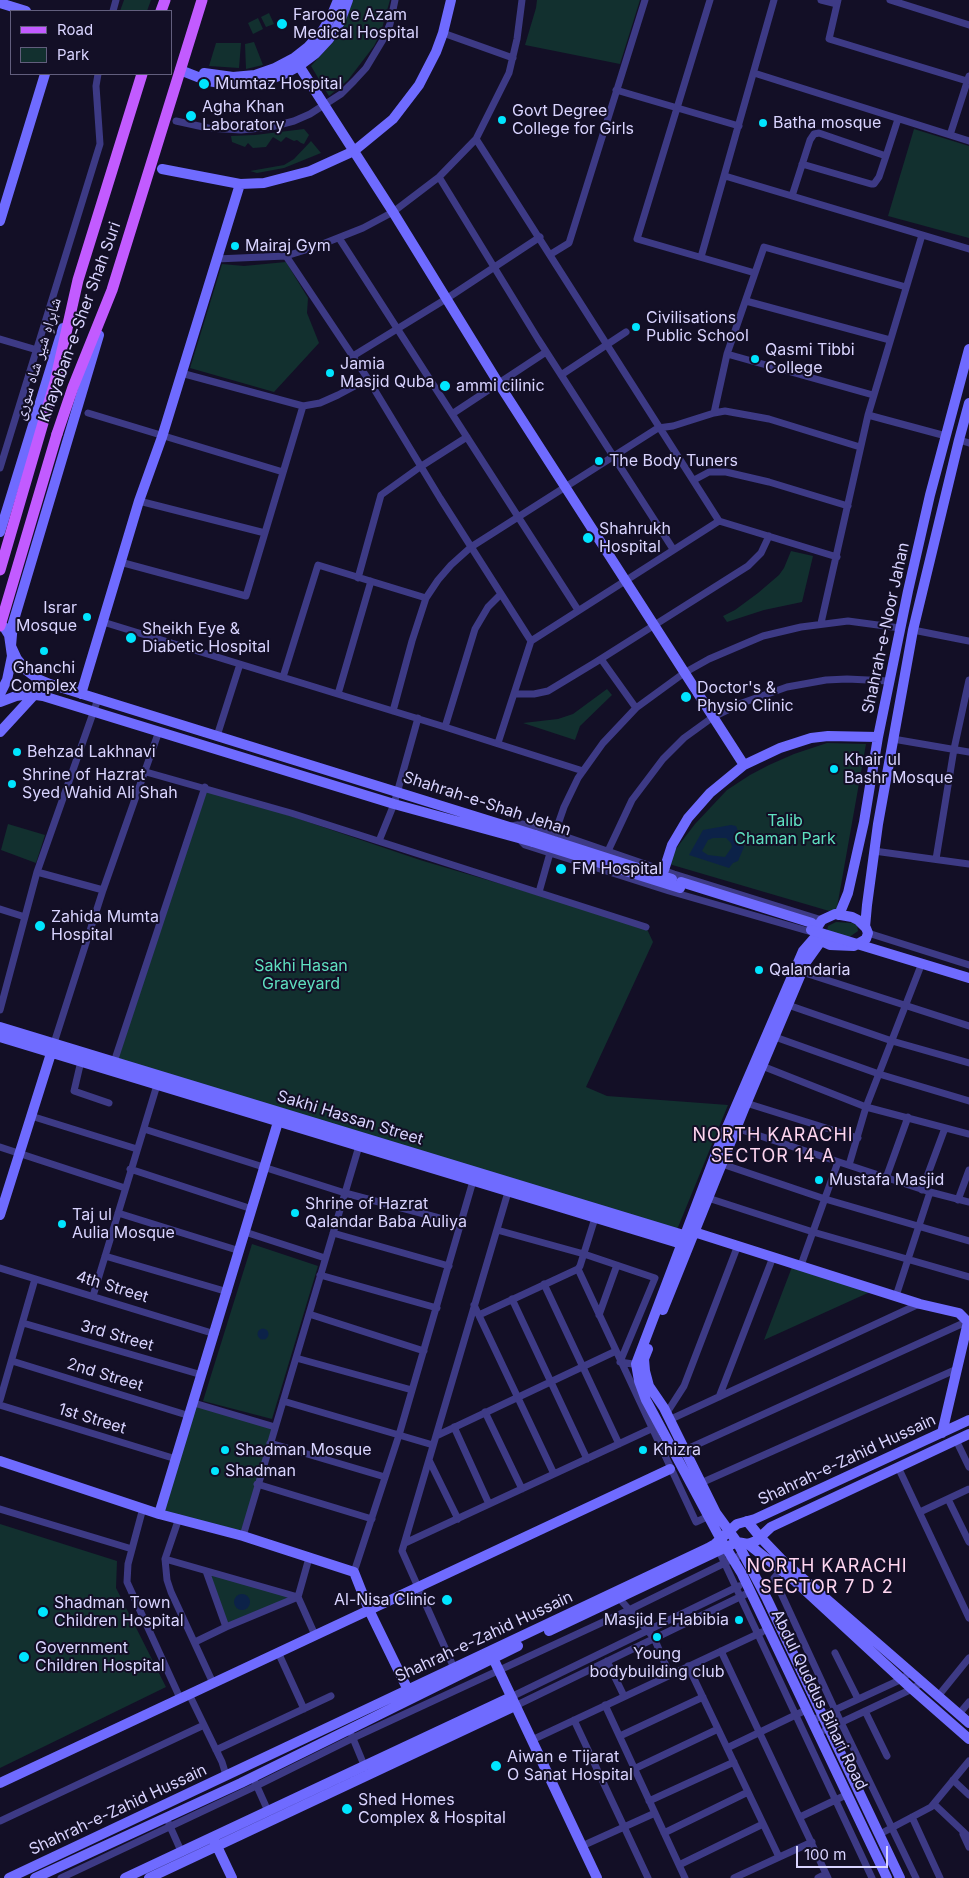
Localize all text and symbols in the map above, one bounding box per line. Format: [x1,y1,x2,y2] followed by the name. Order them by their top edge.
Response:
[293,5,419,43] place label: Farooq e Azam Medical Hospital
[10,10,172,75] legend
[275,17,289,31] marker: Farooq e Azam Medical Hospital
[57,20,93,39] text: Road
[57,45,89,64] text: Park
[215,74,342,94] place label: Mumtaz Hospital
[197,77,211,91] marker: Mumtaz Hospital
[202,97,284,135] place label: Agha Khan Laboratory
[512,101,634,139] place label: Govt Degree College for Girls
[184,109,198,123] marker: Agha Khan Laboratory
[773,113,881,133] place label: Batha mosque
[496,114,508,126] marker: Govt Degree College for Girls
[757,117,769,129] marker: Batha mosque
[35,219,125,425] street label: Khayaban-e-Sher Shah Suri
[245,236,331,256] place label: Mairaj Gym
[229,240,241,252] marker: Mairaj Gym
[10,295,66,423] street label: شاہراہِ شیر شاہ سوری
[646,308,749,346] place label: Civilisations Public School
[630,321,642,333] marker: Civilisations Public School
[765,340,855,378] place label: Qasmi Tibbi College
[749,353,761,365] marker: Qasmi Tibbi College
[340,354,435,392] place label: Jamia Masjid Quba
[324,367,336,379] marker: Jamia Masjid Quba
[456,376,545,396] place label: ammi cilinic
[438,379,452,393] marker: ammi cilinic
[609,451,738,471] place label: The Body Tuners
[593,455,605,467] marker: The Body Tuners
[599,519,671,557] place label: Shahrukh Hospital
[581,531,595,545] marker: Shahrukh Hospital
[858,541,914,715] street label: Shahrah-e-Noor Jahan
[16,598,77,636] place label: Israr Mosque
[81,611,93,623] marker: Israr Mosque
[142,619,270,657] place label: Sheikh Eye & Diabetic Hospital
[124,631,138,645] marker: Sheikh Eye & Diabetic Hospital
[38,645,50,657] marker: Ghanchi Complex
[11,658,77,696] place label: Ghanchi Complex
[697,678,794,716] place label: Doctor's & Physio Clinic
[679,690,693,704] marker: Doctor's & Physio Clinic
[27,742,156,762] place label: Behzad Lakhnavi
[11,746,23,758] marker: Behzad Lakhnavi
[844,750,953,788] place label: Khair ul Bashr Mosque
[828,763,840,775] marker: Khair ul Bashr Mosque
[22,765,178,803] place label: Shrine of Hazrat Syed Wahid Ali Shah
[400,768,574,840] street label: Shahrah-e-Shah Jehan
[6,778,18,790] marker: Shrine of Hazrat Syed Wahid Ali Shah
[734,811,836,849] park label: Talib Chaman Park
[572,859,662,879] place label: FM Hospital
[554,862,568,876] marker: FM Hospital
[51,907,159,945] place label: Zahida Mumta Hospital
[33,919,47,933] marker: Zahida Mumta Hospital
[254,956,348,994] park label: Sakhi Hasan Graveyard
[769,960,850,980] place label: Qalandaria
[753,964,765,976] marker: Qalandaria
[275,1087,425,1149] street label: Sakhi Hassan Street
[691,1125,855,1168] district label: NORTH KARACHI SECTOR 14 A
[829,1170,944,1190] place label: Mustafa Masjid
[813,1174,825,1186] marker: Mustafa Masjid
[305,1194,467,1232] place label: Shrine of Hazrat Qalandar Baba Auliya
[72,1205,175,1243] place label: Taj ul Aulia Mosque
[289,1207,301,1219] marker: Shrine of Hazrat Qalandar Baba Auliya
[56,1218,68,1230] marker: Taj ul Aulia Mosque
[73,1267,151,1307] street label: 4th Street
[78,1316,156,1356] street label: 3rd Street
[65,1354,145,1396] street label: 2nd Street
[56,1400,128,1438] street label: 1st Street
[755,1410,939,1510] street label: Shahrah-e-Zahid Hussain
[235,1440,372,1460] place label: Shadman Mosque
[653,1440,701,1460] place label: Khizra
[219,1444,231,1456] marker: Shadman Mosque
[637,1444,649,1456] marker: Khizra
[225,1461,296,1481] place label: Shadman
[209,1465,221,1477] marker: Shadman
[745,1556,909,1598] district label: NORTH KARACHI SECTOR 7 D 2
[392,1587,576,1687] street label: Shahrah-e-Zahid Hussain
[334,1590,436,1610] place label: Al-Nisa Clinic
[54,1593,184,1631] place label: Shadman Town Children Hospital
[440,1593,454,1607] marker: Al-Nisa Clinic
[36,1605,50,1619] marker: Shadman Town Children Hospital
[767,1607,871,1793] street label: Abdul Quddus Bihari Road
[604,1610,729,1630] place label: Masjid E Habibia
[733,1614,745,1626] marker: Masjid E Habibia
[651,1631,663,1643] marker: Young bodybuilding club
[35,1638,165,1676] place label: Government Children Hospital
[589,1644,725,1682] place label: Young bodybuilding club
[17,1650,31,1664] marker: Government Children Hospital
[507,1747,633,1785] place label: Aiwan e Tijarat O Sanat Hospital
[489,1759,503,1773] marker: Aiwan e Tijarat O Sanat Hospital
[26,1760,210,1860] street label: Shahrah-e-Zahid Hussain
[358,1790,506,1828] place label: Shed Homes Complex & Hospital
[340,1802,354,1816] marker: Shed Homes Complex & Hospital
[799,1836,892,1868] scale bar
[804,1845,846,1864] text: 100 m

